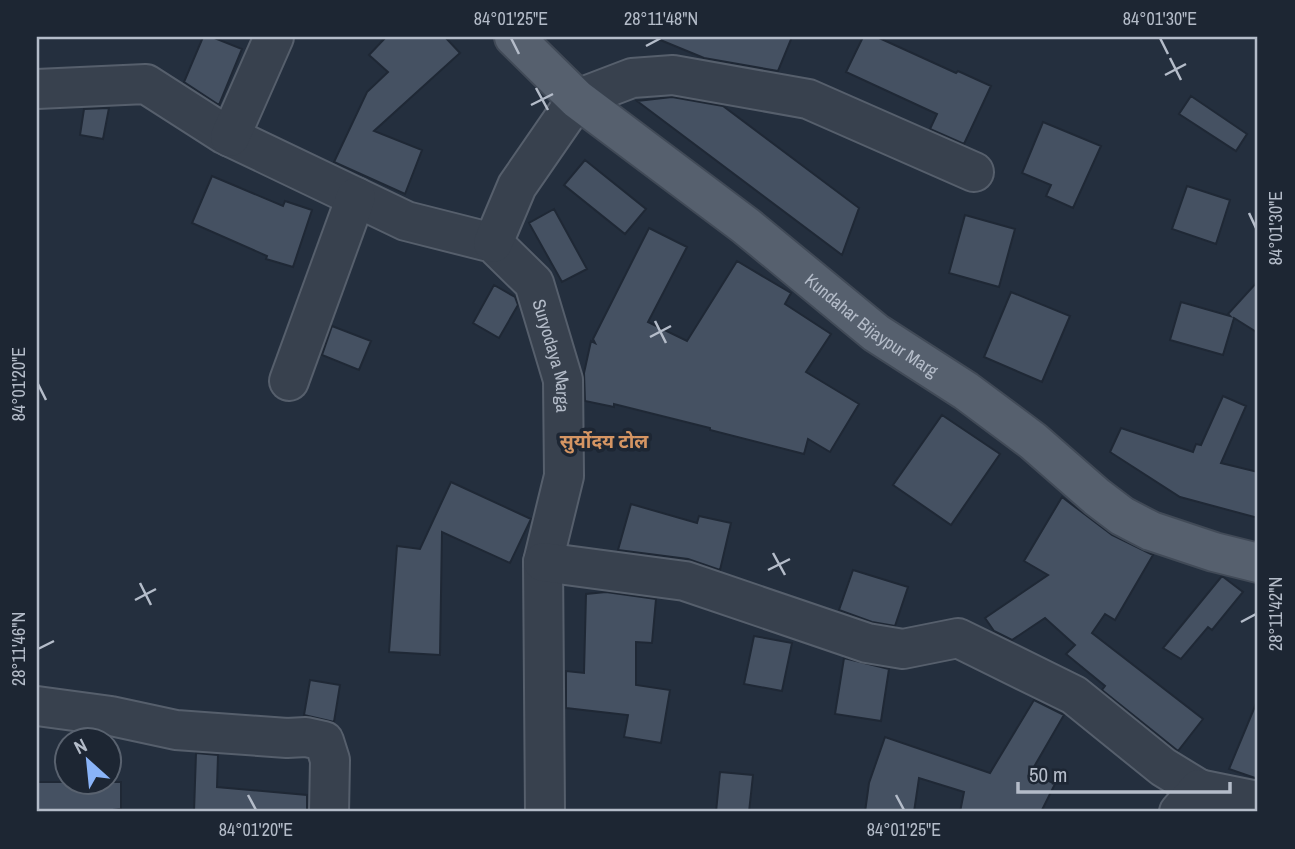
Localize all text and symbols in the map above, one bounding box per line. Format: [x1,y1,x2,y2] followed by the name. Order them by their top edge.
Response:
[474,6,548,31] text: 84°01'25"E
[624,6,698,31] text: 28°11'48"N
[1123,6,1197,31] text: 84°01'30"E
[1263,191,1288,265] text: 84°01'30"E
[800,267,944,383] street label: Kundahar Bijaypur Marg
[527,296,576,413] street label: Suryodaya Marga
[6,347,31,421] text: 84°01'20"E
[560,428,649,454] district label: सुर्योदय टोल
[1263,577,1288,651] text: 28°11'42"N
[6,612,31,686] text: 28°11'46"N
[52,726,122,796] north arrow
[69,732,91,760] text: N
[1018,751,1230,795] scale bar
[1029,760,1067,789] text: 50 m
[219,817,293,842] text: 84°01'20"E
[867,817,941,842] text: 84°01'25"E

